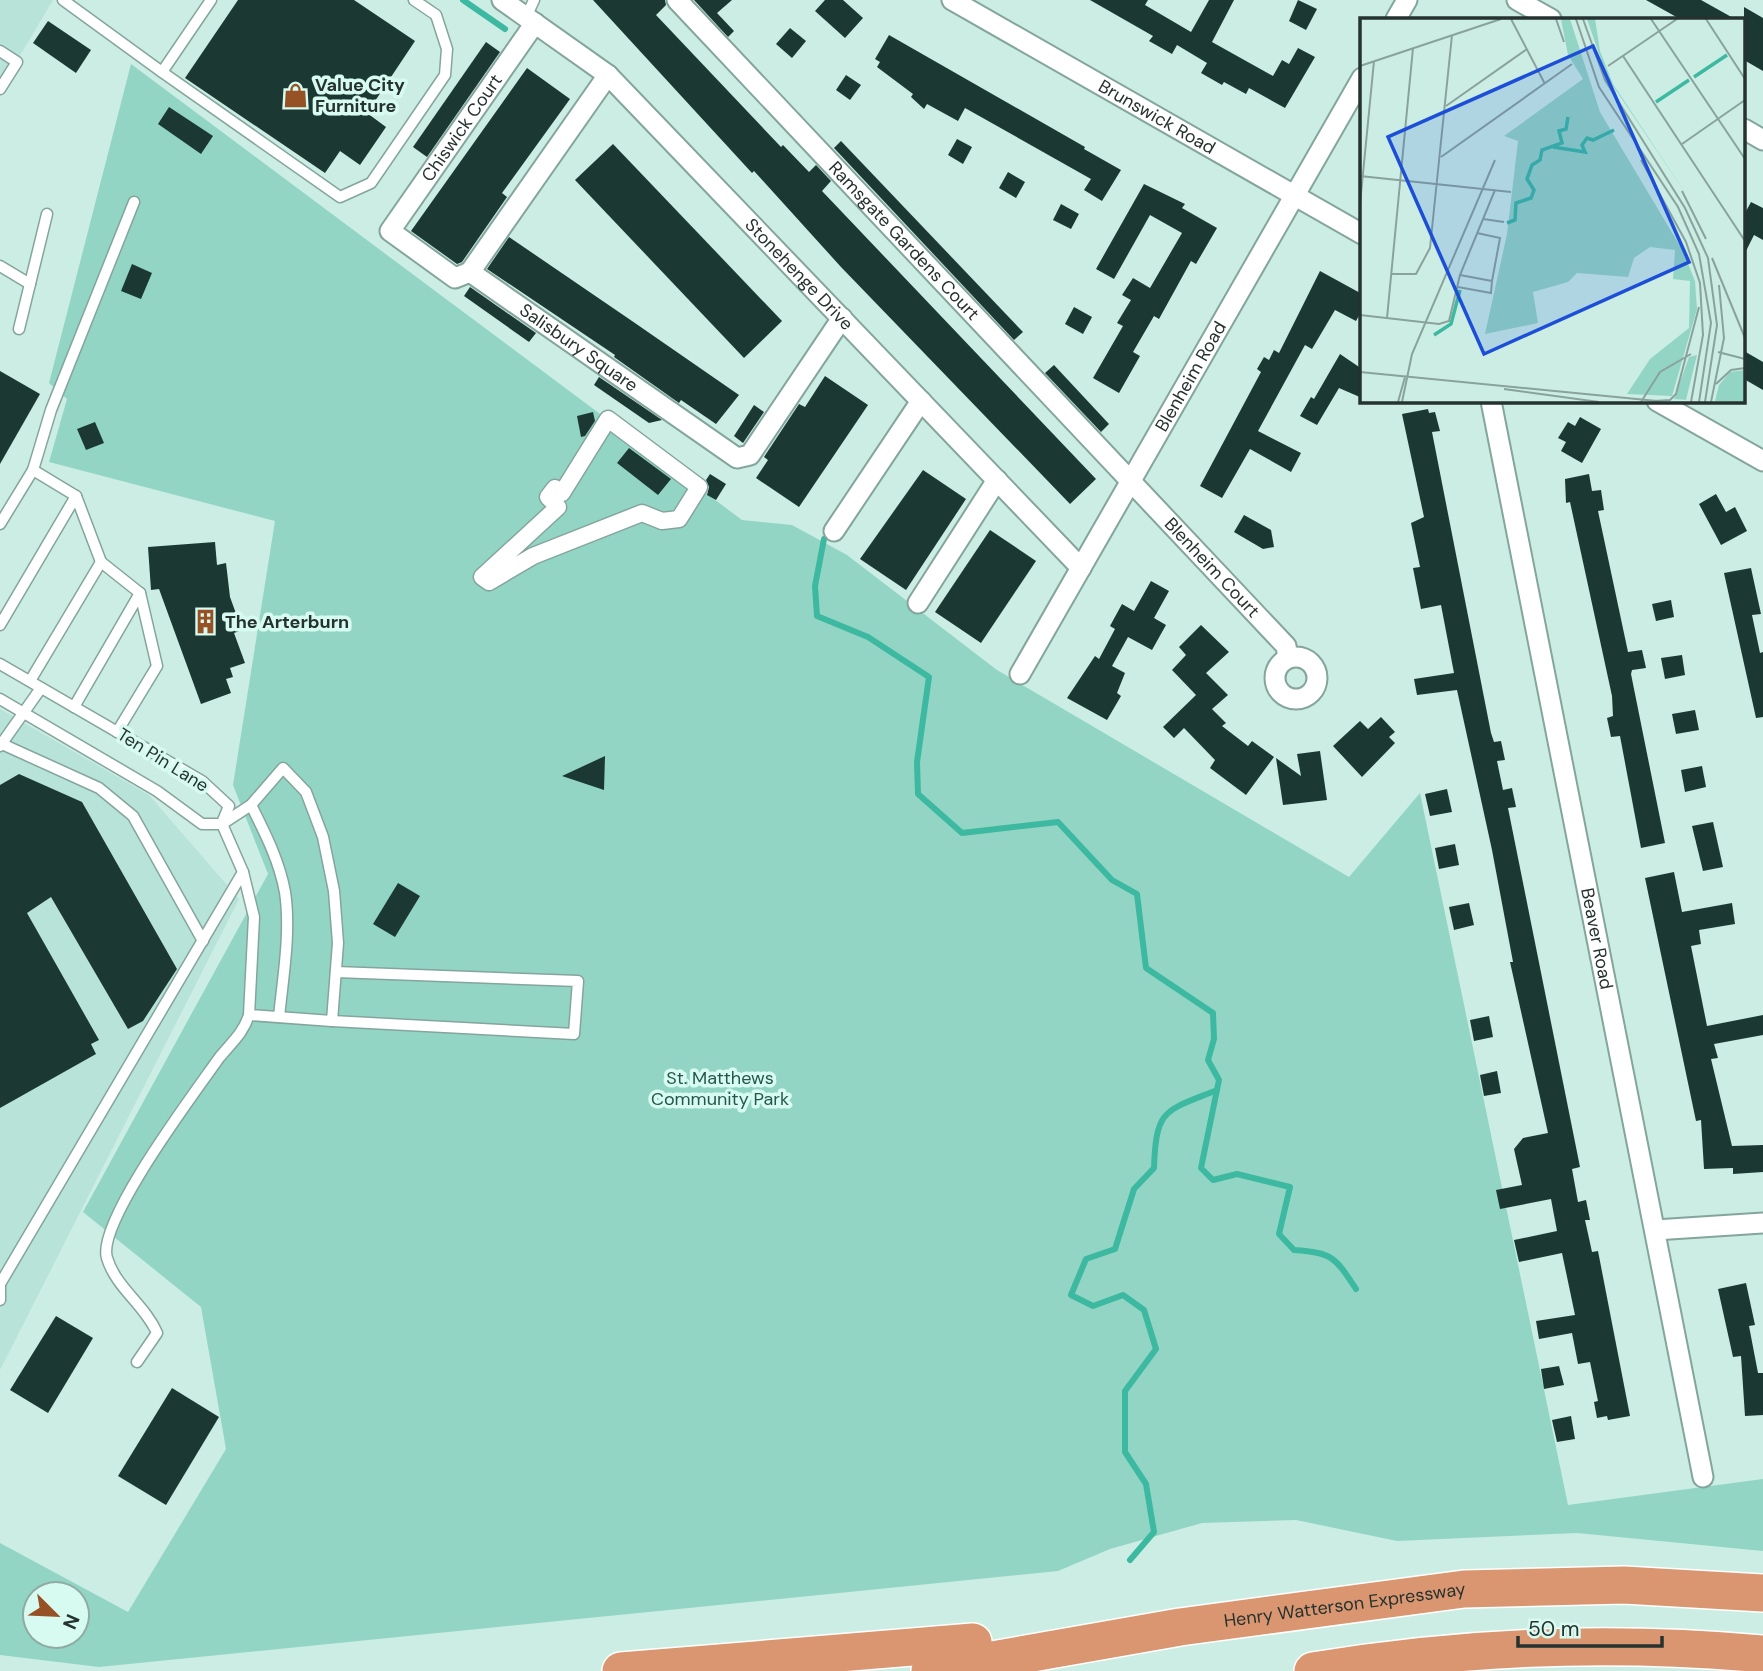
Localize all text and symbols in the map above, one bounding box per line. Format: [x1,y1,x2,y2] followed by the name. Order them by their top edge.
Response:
[1360,18,1746,402] inset map
[416,69,508,187] street label: Chiswick Court
[315,73,405,118] place label: Value City Furniture
[1094,74,1220,160] street label: Brunswick Road
[281,81,309,109] shop icon: Value City Furniture
[823,156,985,325] street label: Ramsgate Gardens Court
[740,213,859,336] street label: Stonehenge Drive
[515,298,643,397] street label: Salisbury Square
[1150,317,1232,436] street label: Blenheim Road
[1159,512,1265,623] street label: Blenheim Court
[191,608,219,636] building icon: The Arterburn
[225,610,349,634] place label: The Arterburn
[113,722,213,798] street label: Ten Pin Lane
[1575,886,1619,992] street label: Beaver Road
[651,1066,789,1111] park label: St. Matthews Community Park
[1222,1577,1467,1633] street label: Henry Watterson Expressway
[21,1580,91,1650] north arrow
[1518,1604,1662,1648] scale bar
[57,1610,85,1633] text: N
[1528,1615,1579,1643] text: 50 m

